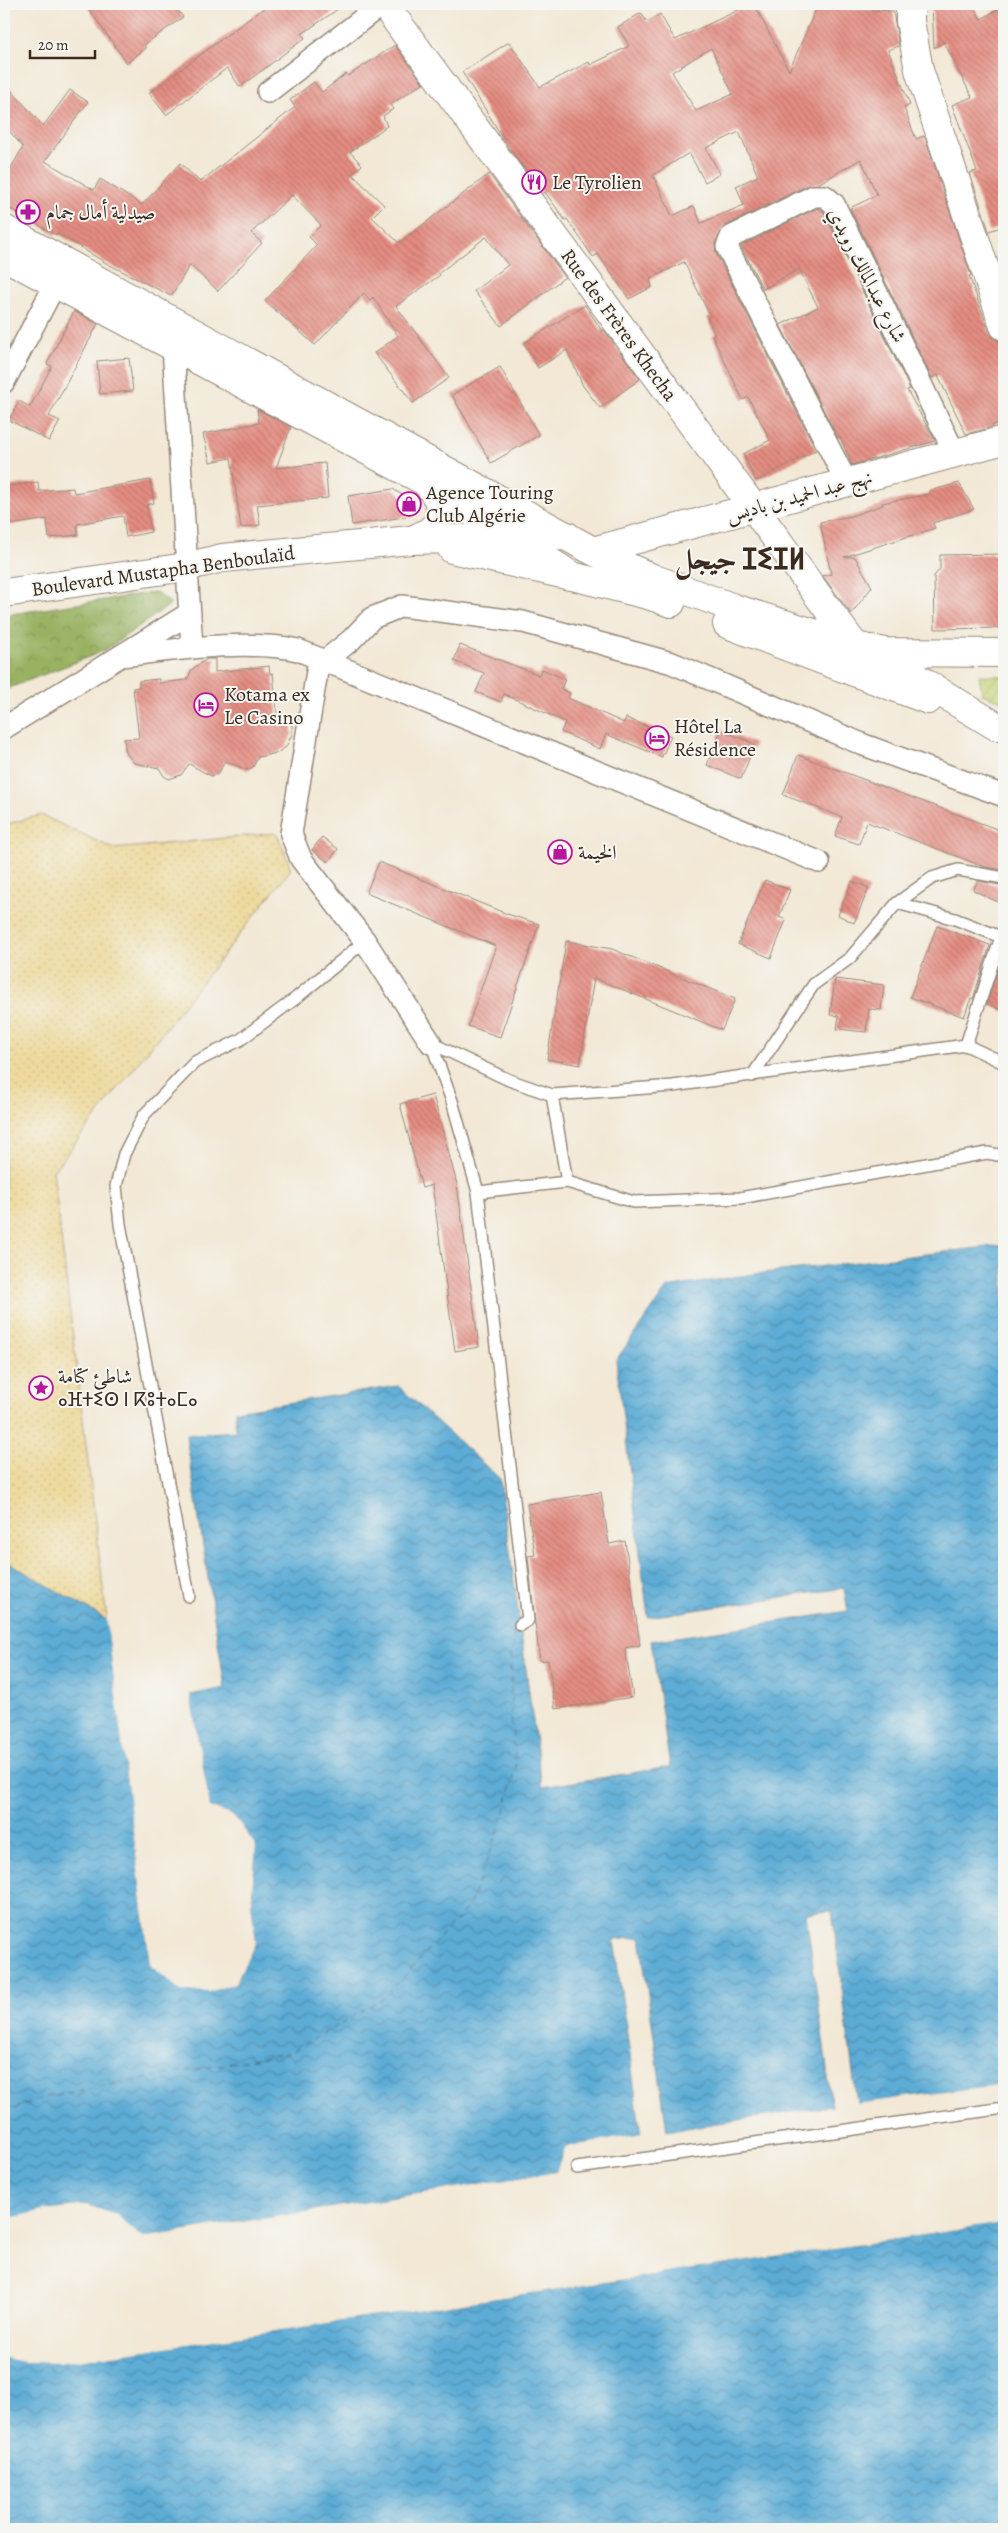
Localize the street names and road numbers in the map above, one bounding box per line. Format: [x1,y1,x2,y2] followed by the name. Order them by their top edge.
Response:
[818,203,913,349] street label: شارع عبدالمالك رويدي
[554,243,684,407] street label: Rue des Frères Khecha
[723,463,876,532] street label: نهج عبد الحميد بن باديس
[30,539,297,603] street label: Boulevard Mustapha Benboulaïd

